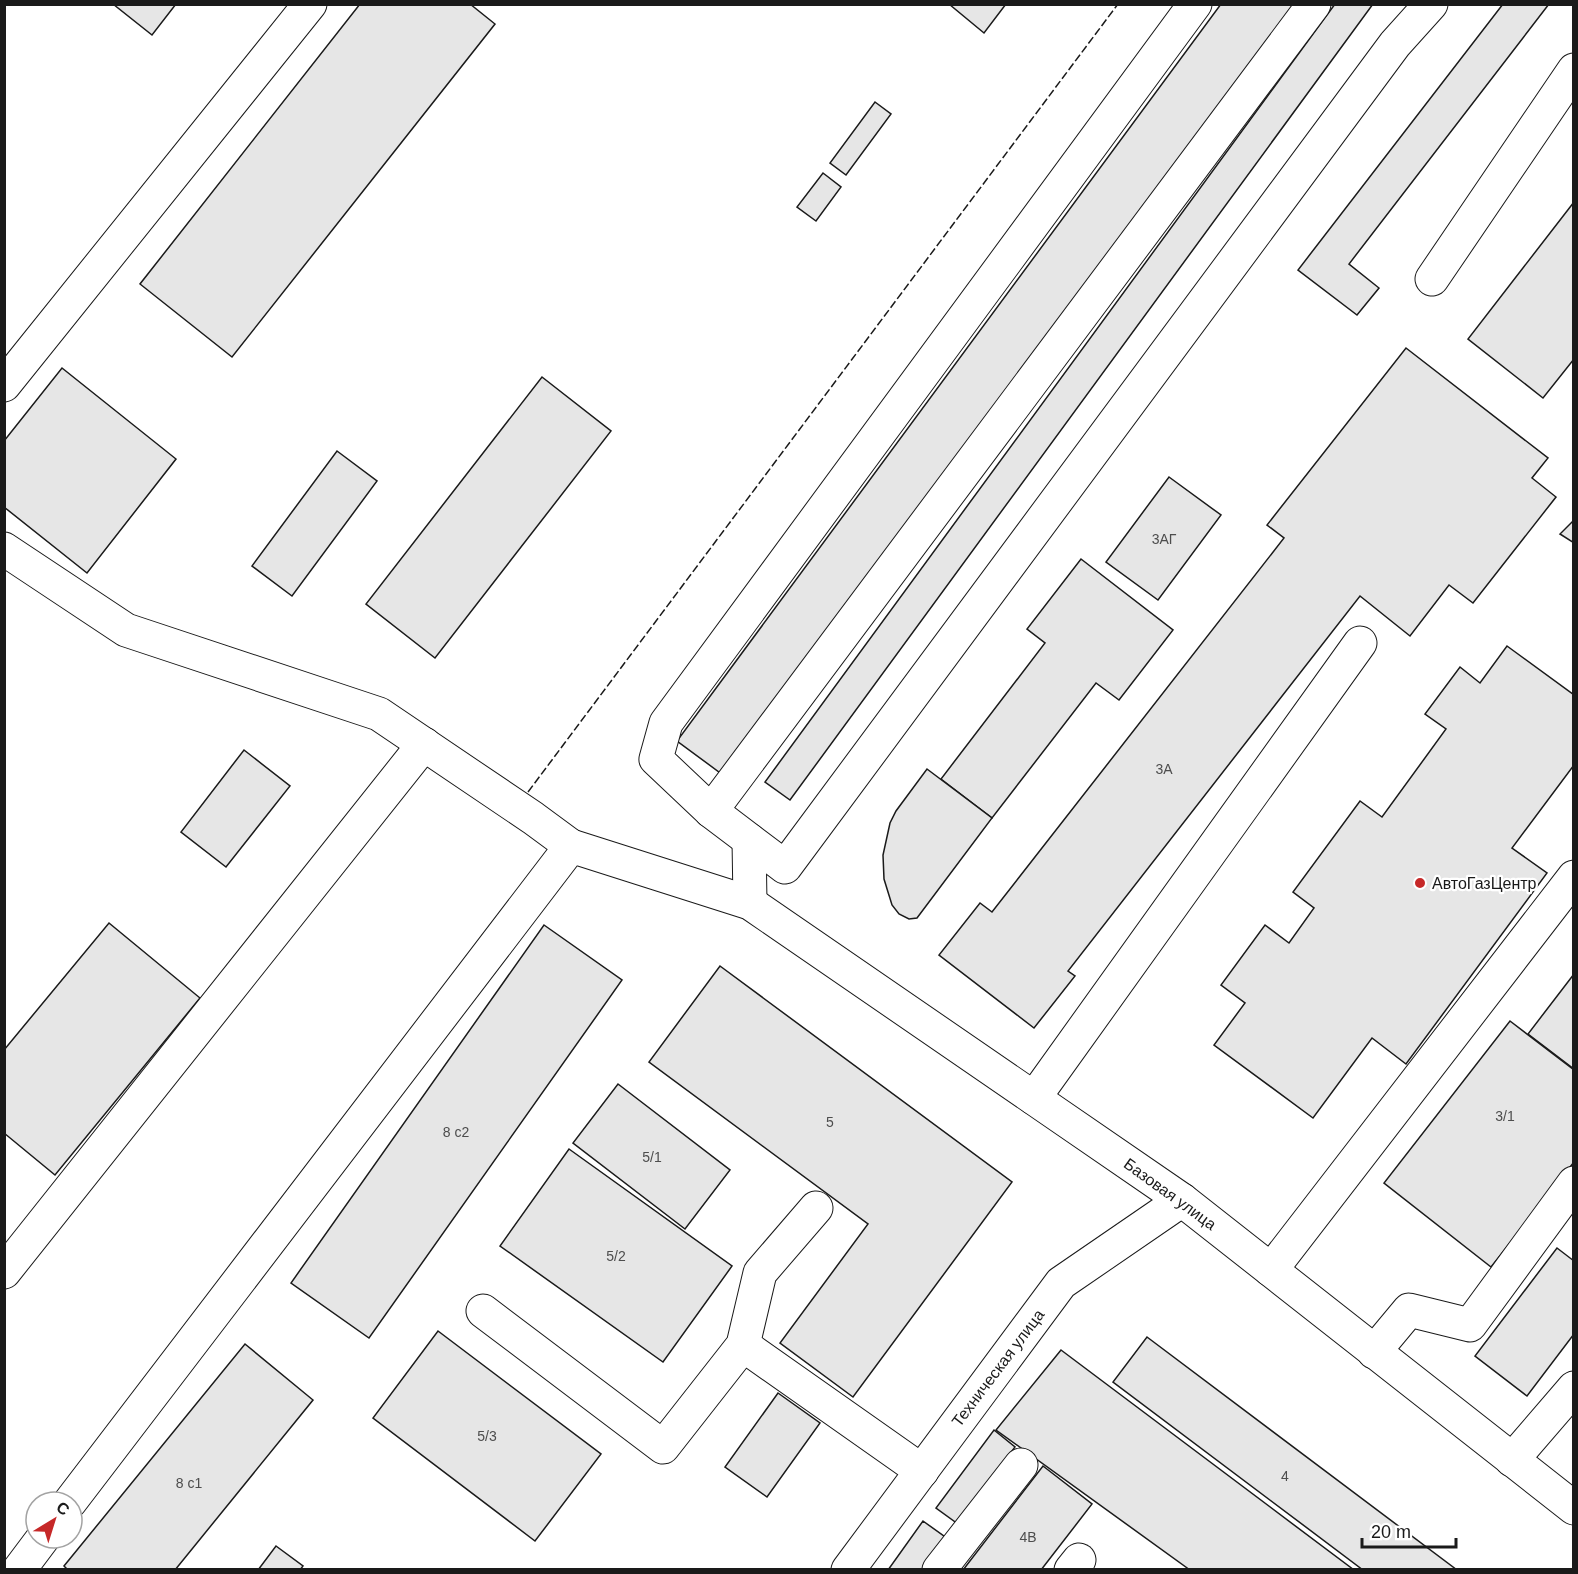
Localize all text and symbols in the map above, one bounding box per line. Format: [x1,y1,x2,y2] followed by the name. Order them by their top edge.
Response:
[1152,531,1177,547] house number: 3АГ
[1155,761,1173,777] house number: 3А
[1432,875,1537,892] place label: АвтоГазЦентр
[1413,876,1427,890] marker: АвтоГазЦентр
[1495,1108,1515,1124] house number: 3/1
[826,1114,834,1130] house number: 5
[443,1124,469,1140] house number: 8 с2
[642,1149,662,1165] house number: 5/1
[1121,1155,1219,1233] street label: Базовая улица
[606,1248,626,1264] house number: 5/2
[949,1306,1048,1430] street label: Техническая улица
[477,1428,497,1444] house number: 5/3
[1281,1468,1289,1484] house number: 4
[176,1475,202,1491] house number: 8 с1
[24,1490,84,1550] north arrow
[53,1498,73,1519] text: С
[1362,1511,1456,1549] scale bar
[1371,1522,1411,1542] text: 20 m
[1019,1529,1037,1545] house number: 4В

